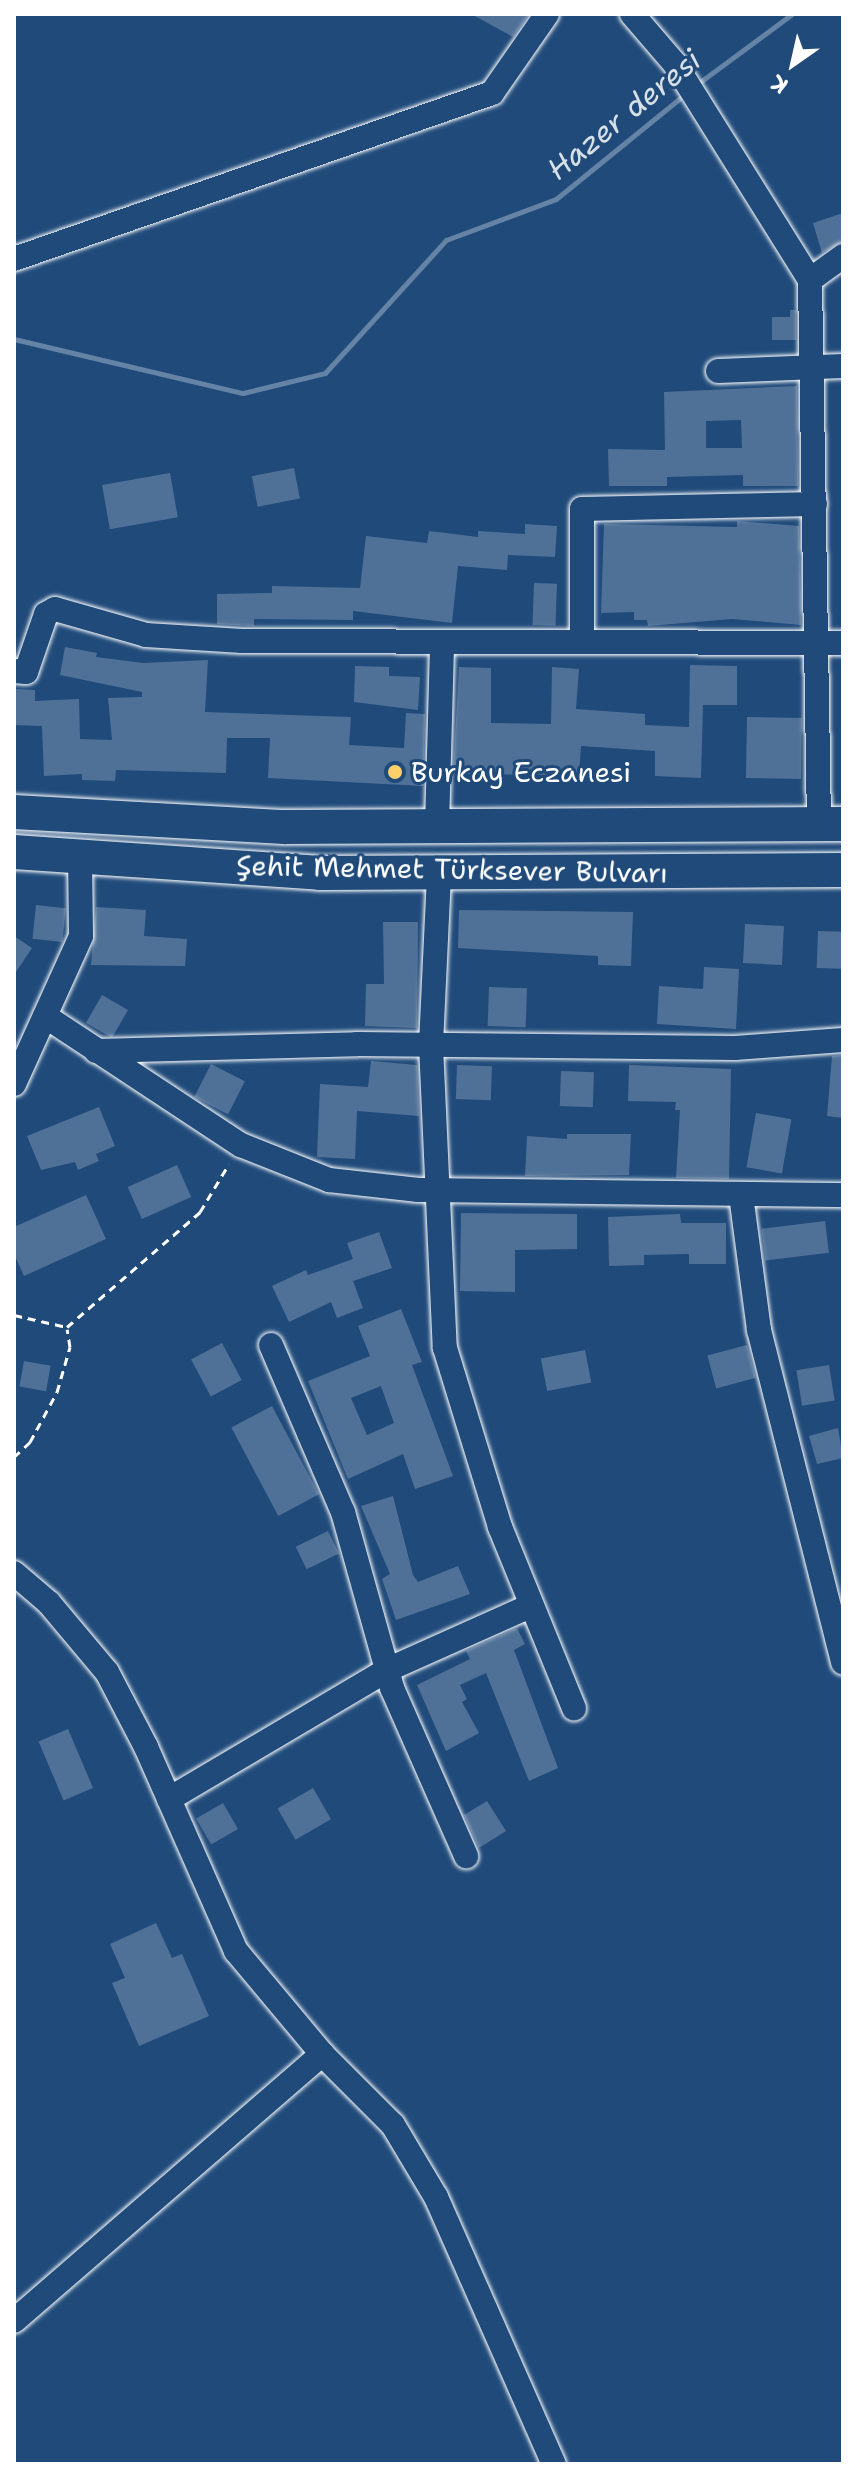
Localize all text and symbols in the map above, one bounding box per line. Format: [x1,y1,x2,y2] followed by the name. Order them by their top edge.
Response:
[753,24,833,104] north arrow
[540,42,708,188] water label: Hazer deresi
[765,68,794,101] text: K
[411,755,631,789] place label: Burkay Eczanesi
[386,763,404,781] marker: Burkay Eczanesi
[236,848,668,890] street label: Şehit Mehmet Türksever Bulvarı

